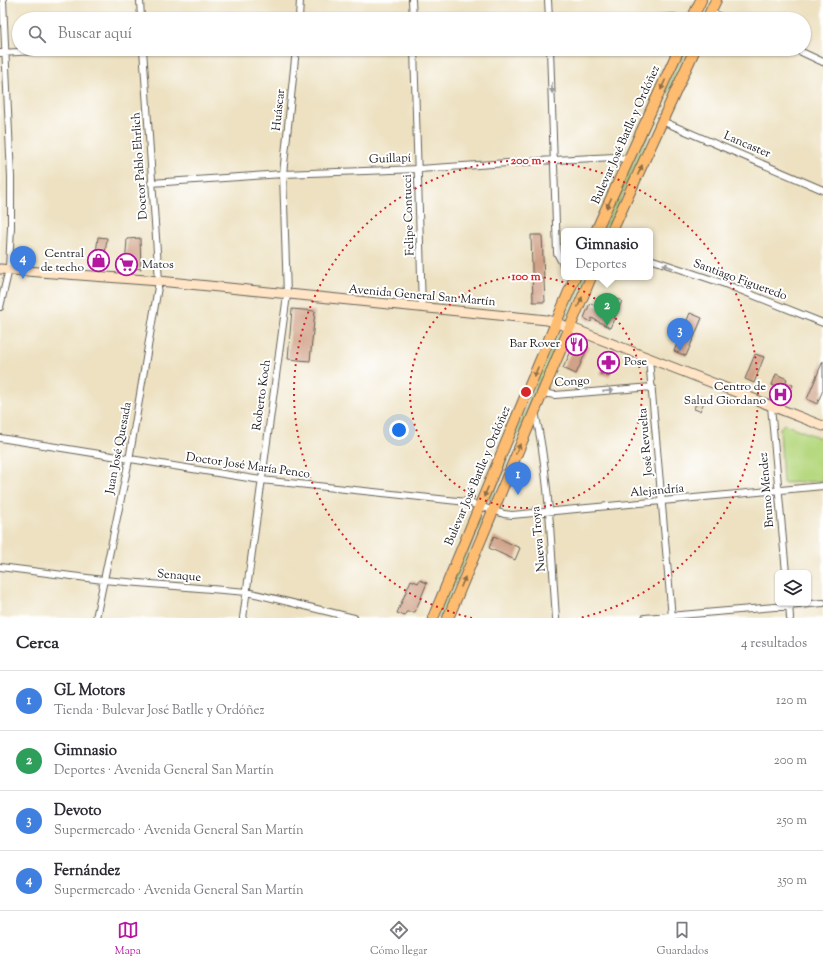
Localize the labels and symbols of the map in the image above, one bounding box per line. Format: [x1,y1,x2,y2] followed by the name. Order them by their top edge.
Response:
[587,62,665,207] street label: Bulevar José Batlle y Ordóñez
[660,79,666,90] one-way arrow
[548,82,555,94] one-way arrow
[268,88,290,132] street label: Huáscar
[127,112,153,220] street label: Doctor Pablo Ehrlich
[721,127,774,163] street label: Lancaster
[369,149,412,169] street label: Guillapí
[511,152,541,170] text: 200 m
[637,164,643,176] one-way arrow
[399,173,419,256] street label: Felipe Contucci
[606,197,612,209] one-way arrow
[41,245,85,277] place label: Central de techo
[10,246,36,279] pin: 4
[86,248,112,274] shop icon: Central de techo
[114,252,140,278] supermarket icon: Matos
[690,255,790,306] street label: Santiago Figueredo
[142,256,174,274] place label: Matos
[662,262,674,268] one-way arrow
[510,268,541,286] text: 100 m
[348,281,496,311] street label: Avenida General San Martín
[594,293,620,326] pin: 2
[577,296,584,308] one-way arrow
[667,318,693,351] pin: 3
[563,331,589,357] restaurant icon: Bar Rover
[510,335,560,353] place label: Bar Rover
[595,349,621,375] pharmacy icon: Pose
[624,353,648,371] place label: Pose
[248,358,276,432] street label: Roberto Koch
[532,366,538,378] one-way arrow
[554,372,591,392] street label: Congo
[684,378,766,410] place label: Centro de Salud Giordano
[768,381,794,407] hospital icon: Centro de Salud Giordano
[519,385,533,399] centre of rings
[602,387,614,394] one-way arrow
[101,400,137,497] street label: Juan José Quesada
[440,403,516,549] street label: Bulevar José Batlle y Ordóñez
[634,407,658,478] street label: José Revuelta
[389,420,409,440] your location
[516,443,522,455] one-way arrow
[185,448,312,484] street label: Doctor José María Penco
[755,451,779,528] street label: Bruno Méndez
[505,462,531,495] pin: 1
[629,480,685,502] street label: Alejandría
[482,486,488,498] one-way arrow
[527,505,551,573] street label: Nueva Troya
[156,565,202,587] street label: Senaque
[459,576,466,588] one-way arrow

